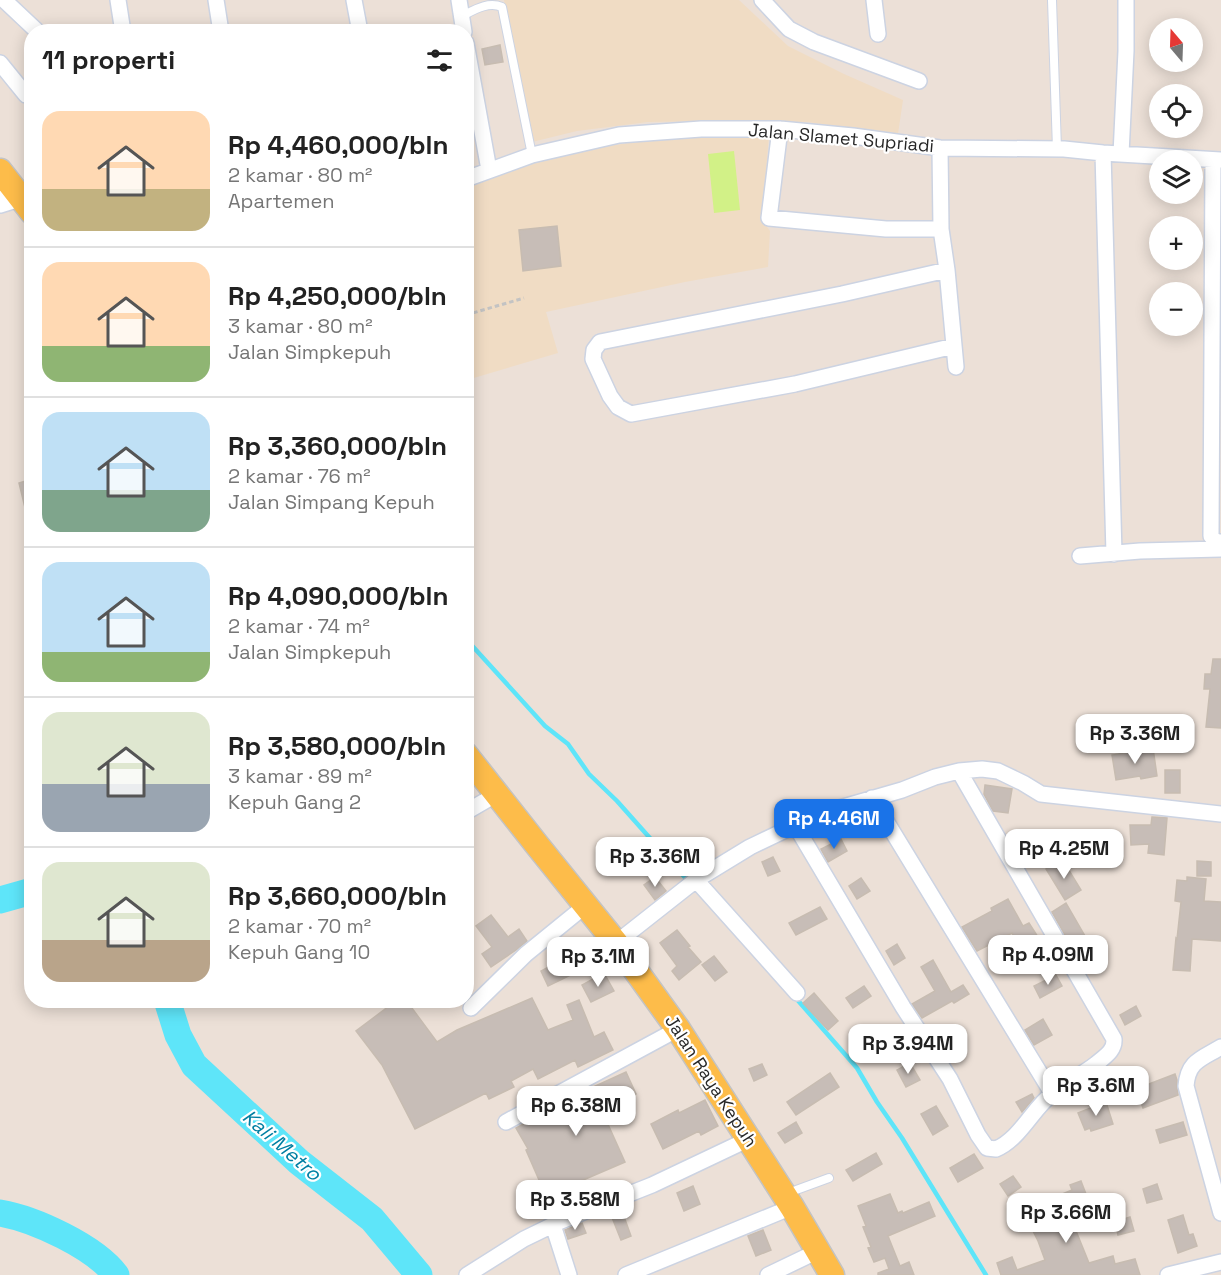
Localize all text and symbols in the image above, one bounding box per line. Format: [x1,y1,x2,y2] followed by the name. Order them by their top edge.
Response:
[1149,18,1203,72] north arrow
[1149,18,1203,336] map controls
[42,43,175,77] text: 11 properti
[423,44,456,77] icon: filters
[1149,84,1203,138] button: locate
[747,118,935,157] street label: Jalan Slamet Supriadi
[228,128,448,162] text: Rp 4,460,000/bln
[90,135,162,207] icon: home
[1149,150,1203,204] button: layers
[228,162,372,188] text: 2 kamar · 80 m²
[228,188,335,214] text: Apartemen
[1149,216,1203,270] button: +
[228,279,447,313] text: Rp 4,250,000/bln
[1149,282,1203,336] button: −
[90,286,162,358] icon: home
[228,313,372,339] text: 3 kamar · 80 m²
[228,339,391,365] text: Jalan Simpkepuh
[228,429,447,463] text: Rp 3,360,000/bln
[90,436,162,508] icon: home
[228,463,371,489] text: 2 kamar · 76 m²
[228,489,435,515] text: Jalan Simpang Kepuh
[228,579,448,613] text: Rp 4,090,000/bln
[90,586,162,658] icon: home
[228,613,370,639] text: 2 kamar · 74 m²
[228,639,391,665] text: Jalan Simpkepuh
[1073,714,1197,765] pin: Rp 3.36M
[1090,720,1180,746] text: Rp 3.36M
[228,729,446,763] text: Rp 3,580,000/bln
[90,736,162,808] icon: home
[228,763,372,789] text: 3 kamar · 89 m²
[228,789,361,815] text: Kepuh Gang 2
[772,799,896,850] pin: Rp 4.46M
[788,805,880,831] text: Rp 4.46M
[1002,829,1126,880] pin: Rp 4.25M
[1019,835,1109,861] text: Rp 4.25M
[593,837,717,888] pin: Rp 3.36M
[610,843,700,869] text: Rp 3.36M
[228,879,447,913] text: Rp 3,660,000/bln
[90,886,162,958] icon: home
[228,913,371,939] text: 2 kamar · 70 m²
[986,935,1110,986] pin: Rp 4.09M
[543,937,653,988] pin: Rp 3.1M
[228,939,370,965] text: Kepuh Gang 10
[1002,941,1094,967] text: Rp 4.09M
[561,943,635,969] text: Rp 3.1M
[660,1010,763,1151] street label: Jalan Raya Kepuh
[846,1024,970,1075] pin: Rp 3.94M
[862,1030,954,1056] text: Rp 3.94M
[1041,1066,1151,1117] pin: Rp 3.6M
[1057,1072,1135,1098] text: Rp 3.6M
[514,1086,638,1137] pin: Rp 6.38M
[531,1092,621,1118] text: Rp 6.38M
[237,1104,327,1187] water label: Kali Metro
[513,1180,637,1231] pin: Rp 3.58M
[530,1186,620,1212] text: Rp 3.58M
[1004,1193,1128,1244] pin: Rp 3.66M
[1021,1199,1111,1225] text: Rp 3.66M

